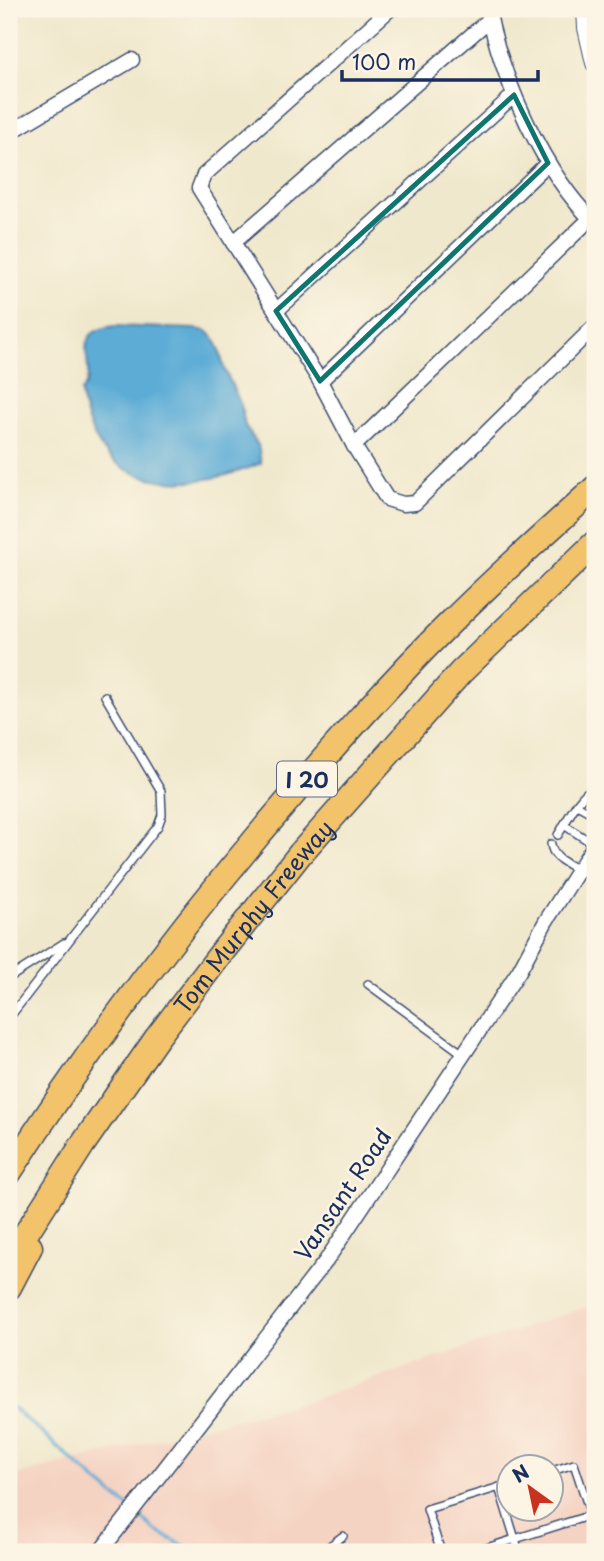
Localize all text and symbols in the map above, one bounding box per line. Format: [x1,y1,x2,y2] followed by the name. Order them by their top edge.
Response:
[342,38,538,82] scale bar
[352,45,416,77] text: 100 m
[277,762,337,796] road number: I 20
[164,811,341,1020] street label: Tom Murphy Freeway
[285,1121,399,1267] street label: Vansant Road
[496,1452,566,1522] north arrow
[506,1457,534,1489] text: N

